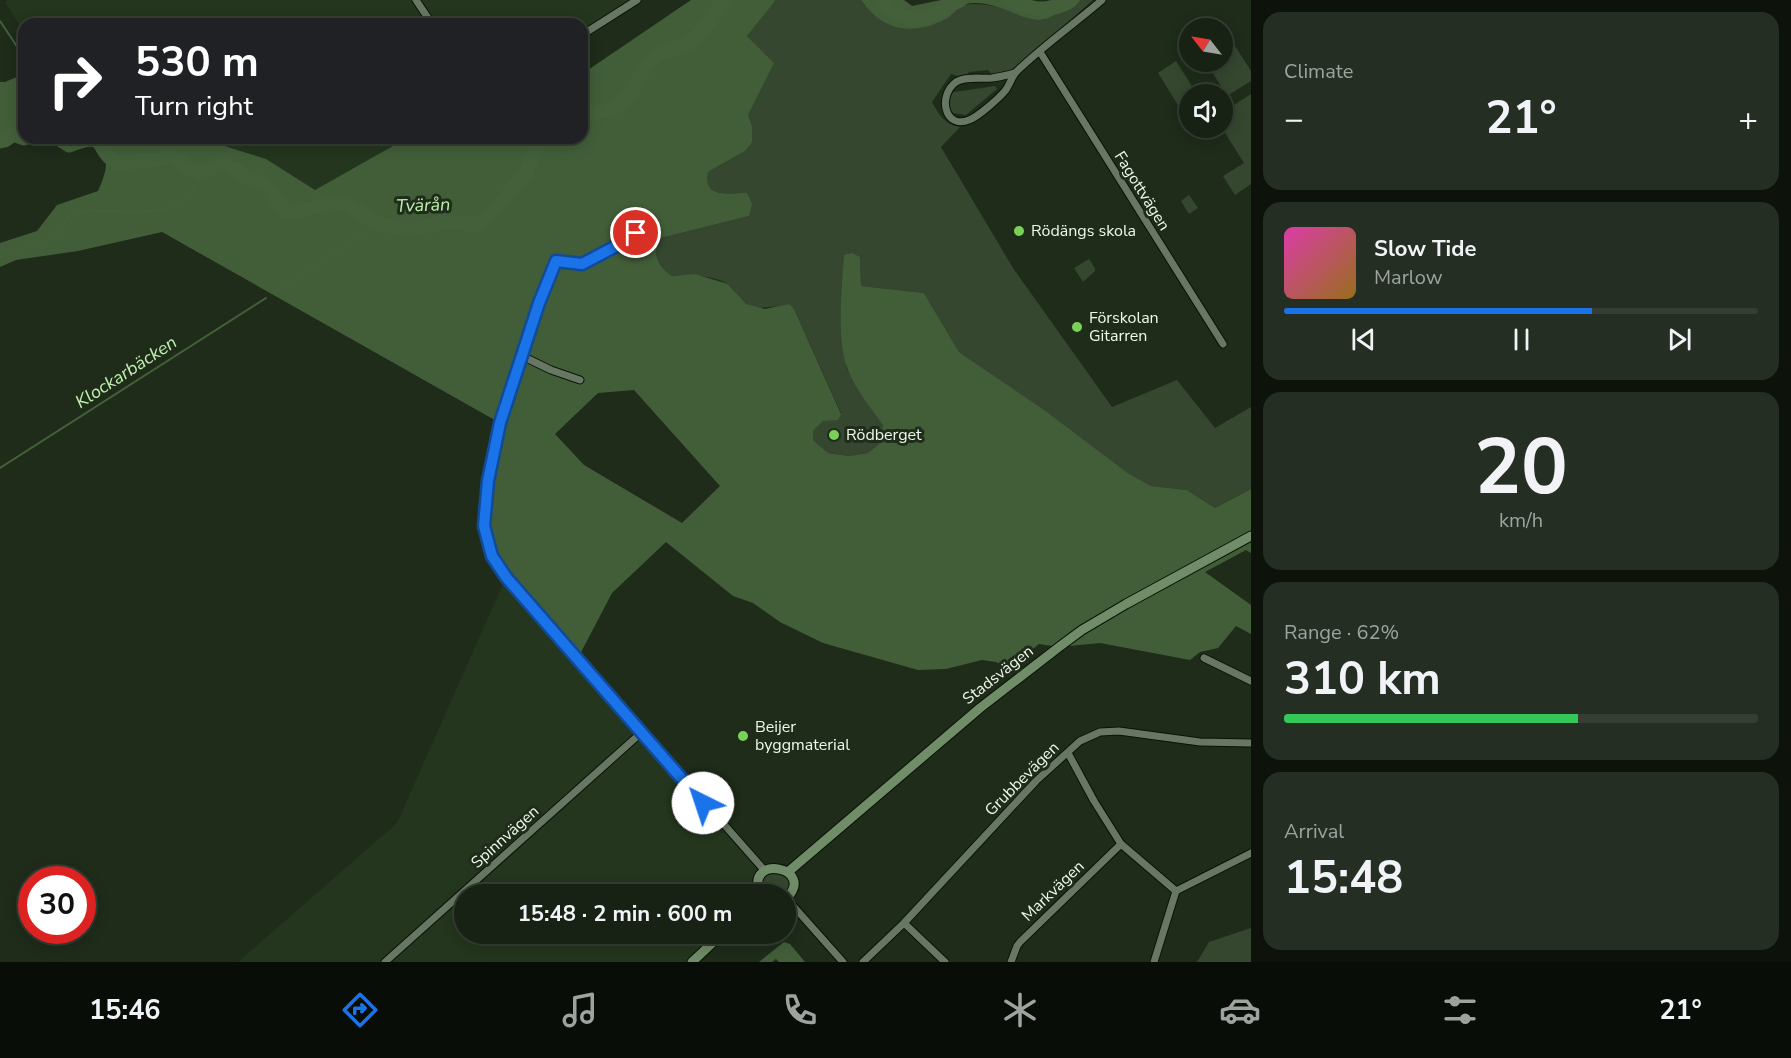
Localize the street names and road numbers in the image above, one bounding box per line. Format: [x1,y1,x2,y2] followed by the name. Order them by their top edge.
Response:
[1109,147,1175,235] street label: Fagottvägen
[958,640,1038,710] street label: Stadsvägen
[980,737,1064,821] street label: Grubbevägen
[466,801,544,873] street label: Spinnvägen
[1017,856,1089,926] street label: Markvägen

